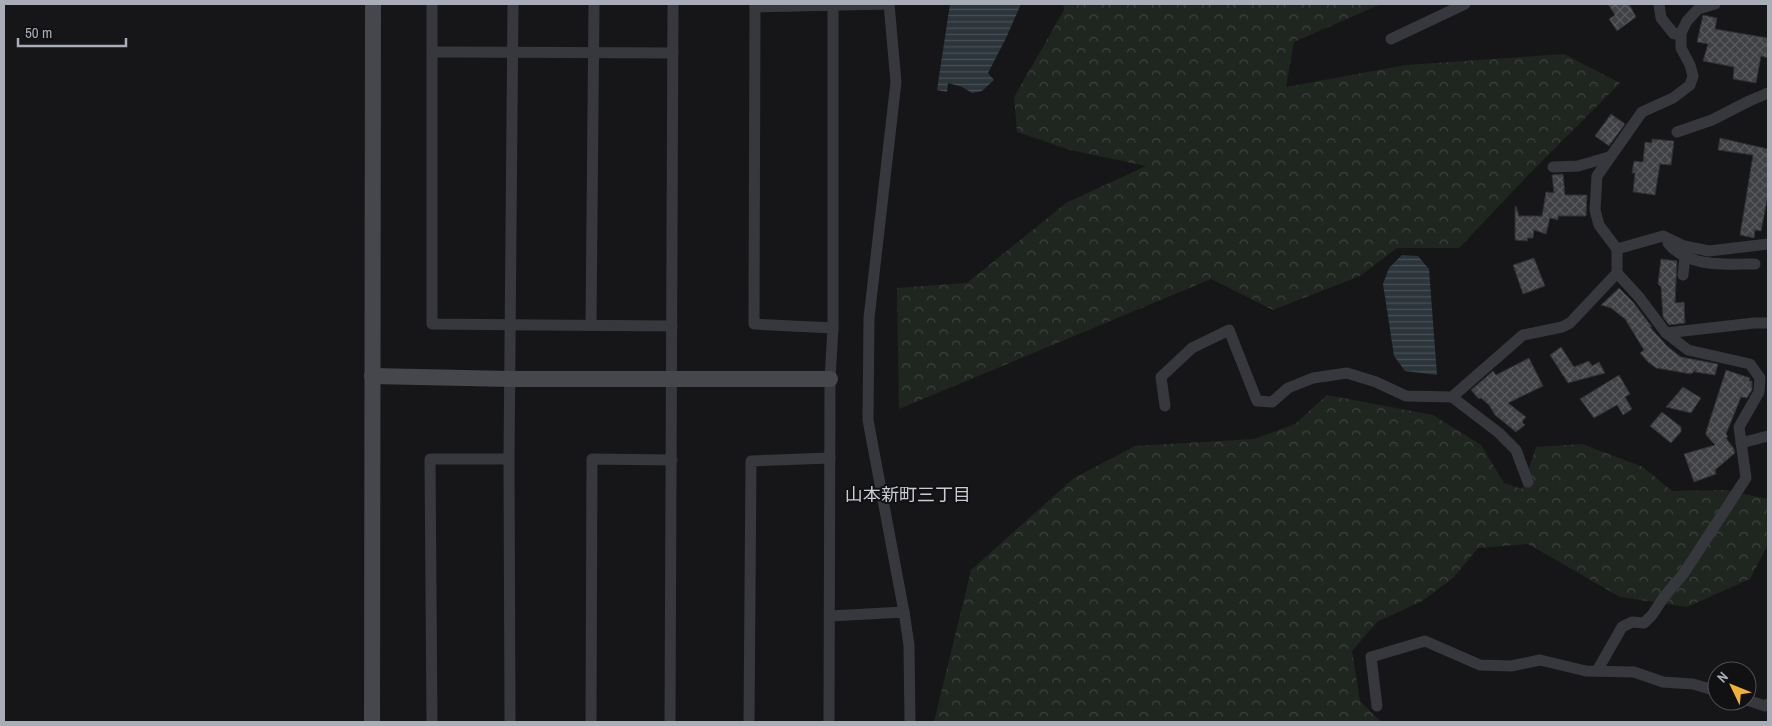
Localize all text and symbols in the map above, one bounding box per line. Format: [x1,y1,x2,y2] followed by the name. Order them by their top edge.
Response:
[18,15,125,47] scale bar
[25,22,52,43] text: 50 m
[845,482,971,507] district label: 山本新町三丁目
[1707,661,1757,711] north arrow
[1713,668,1732,686] text: N

